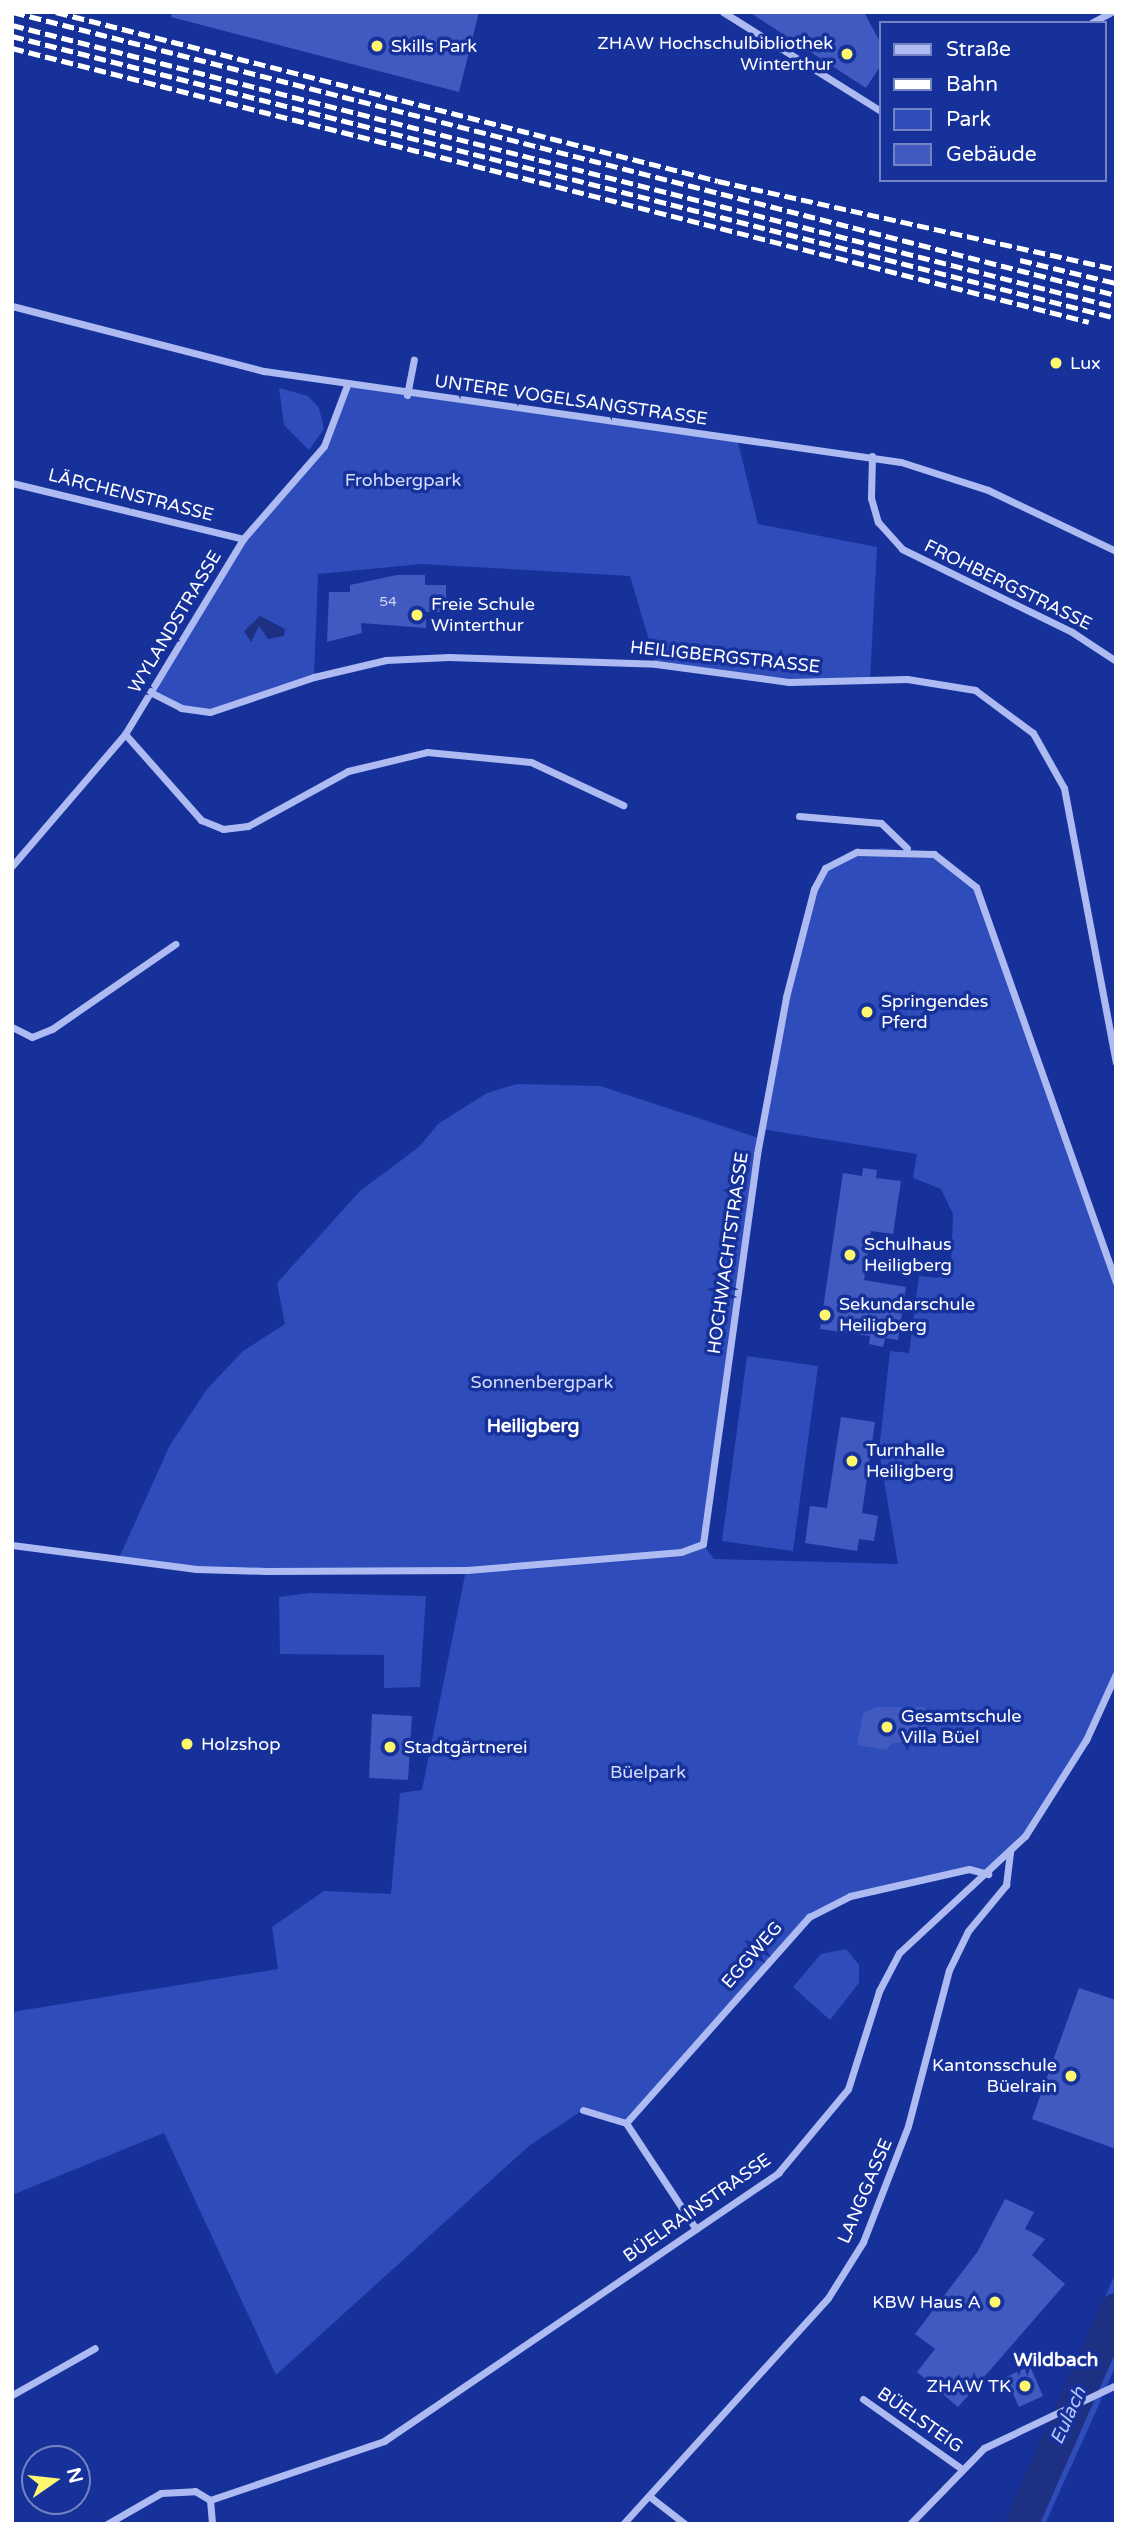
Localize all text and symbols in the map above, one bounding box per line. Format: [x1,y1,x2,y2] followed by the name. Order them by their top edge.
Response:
[880,21,1107,182] legend
[597,33,833,76] place label: ZHAW Hochschulbibliothek Winterthur
[391,35,477,57] place label: Skills Park
[946,37,1011,62] text: Straße
[369,38,385,54] marker: Skills Park
[839,46,855,62] marker: ZHAW Hochschulbibliothek Winterthur
[946,72,998,97] text: Bahn
[946,107,991,132] text: Park
[946,142,1037,167] text: Gebäude
[1070,352,1101,374] place label: Lux
[1048,355,1064,371] marker: Lux
[433,370,709,430] street label: UNTERE VOGELSANGSTRASSE
[46,464,216,526] street label: LÄRCHENSTRASSE
[345,469,461,491] park label: Frohbergpark
[921,535,1095,635] street label: FROHBERGSTRASSE
[124,547,226,697] street label: WYLANDSTRASSE
[379,594,397,610] house number: 54
[431,594,535,636] place label: Freie Schule Winterthur
[409,607,425,623] marker: Freie Schule Winterthur
[629,636,821,678] street label: HEILIGBERGSTRASSE
[881,991,988,1034] place label: Springendes Pferd
[859,1004,875,1020] marker: Springendes Pferd
[703,1150,753,1356] street label: HOCHWACHTSTRASSE
[864,1234,952,1276] place label: Schulhaus Heiligberg
[842,1247,858,1263] marker: Schulhaus Heiligberg
[839,1294,975,1336] place label: Sekundarschule Heiligberg
[817,1307,833,1323] marker: Sekundarschule Heiligberg
[471,1371,613,1393] park label: Sonnenbergpark
[487,1416,579,1438] district label: Heiligberg
[866,1440,954,1482] place label: Turnhalle Heiligberg
[844,1453,860,1469] marker: Turnhalle Heiligberg
[901,1706,1022,1748] place label: Gesamtschule Villa Büel
[879,1719,895,1735] marker: Gesamtschule Villa Büel
[201,1733,281,1755] place label: Holzshop
[179,1736,195,1752] marker: Holzshop
[404,1736,527,1758] place label: Stadtgärtnerei
[382,1739,398,1755] marker: Stadtgärtnerei
[610,1761,686,1783] park label: Büelpark
[717,1917,787,1993] street label: EGGWEG
[932,2055,1057,2098] place label: Kantonsschule Büelrain
[1063,2068,1079,2084] marker: Kantonsschule Büelrain
[833,2135,897,2247] street label: LANGGASSE
[619,2149,775,2267] street label: BÜELRAINSTRASSE
[872,2291,981,2313] place label: KBW Haus A
[987,2294,1003,2310] marker: KBW Haus A
[1014,2350,1098,2372] district label: Wildbach
[927,2375,1011,2397] place label: ZHAW TK
[1017,2378,1033,2394] marker: ZHAW TK
[873,2383,967,2457] street label: BÜELSTEIG
[1046,2384,1092,2448] water label: Eulach
[21,2445,91,2515] north arrow
[62,2465,87,2485] text: N

